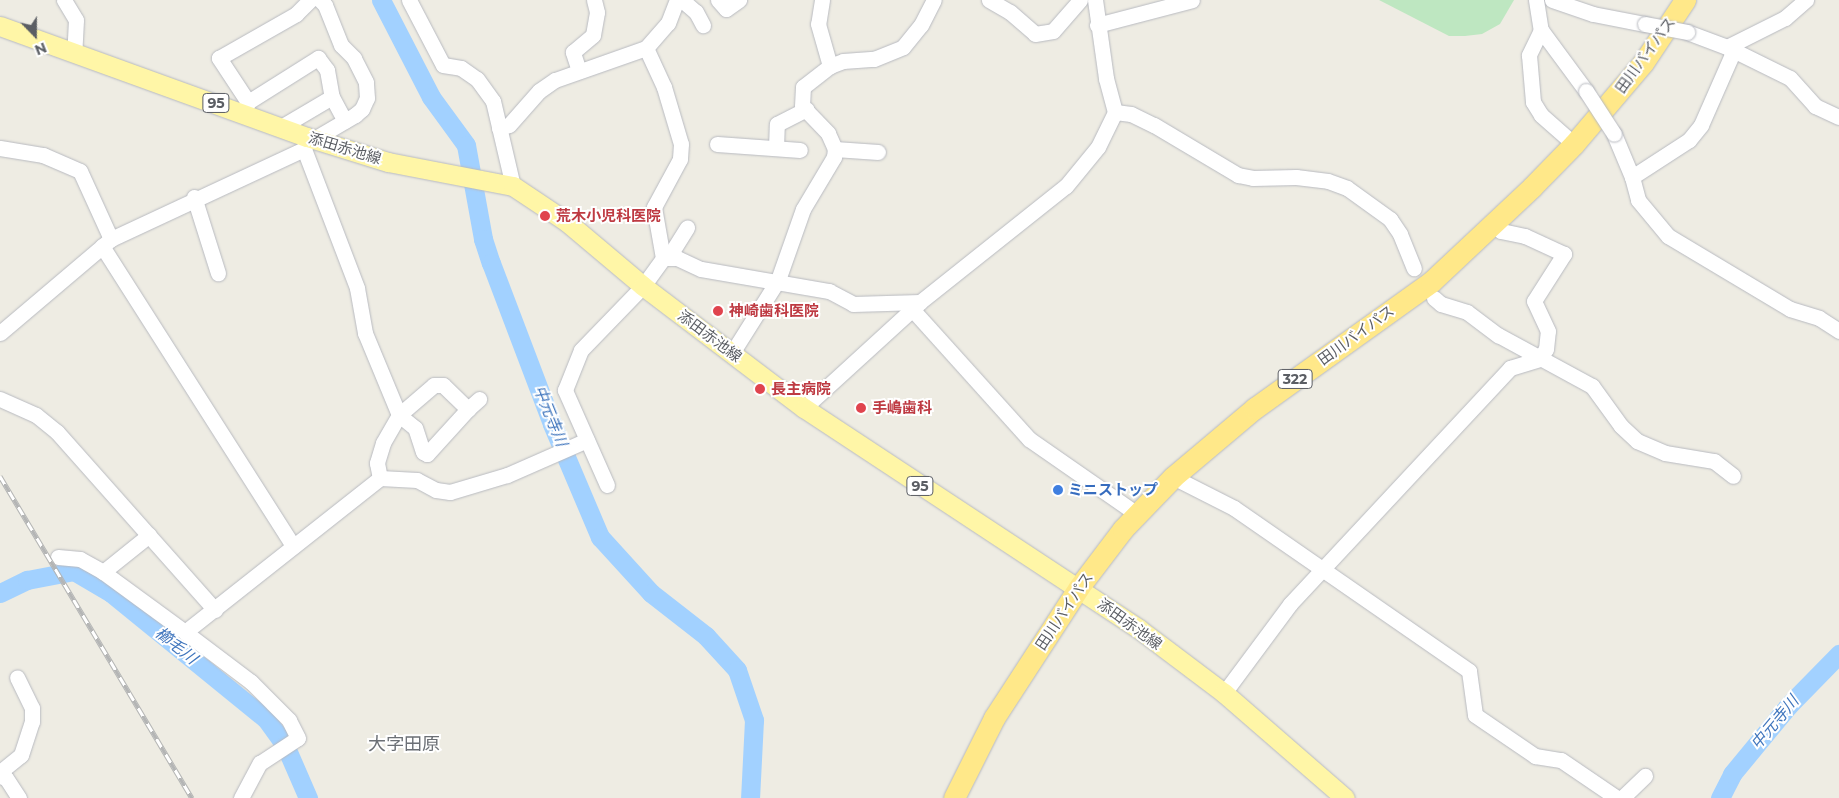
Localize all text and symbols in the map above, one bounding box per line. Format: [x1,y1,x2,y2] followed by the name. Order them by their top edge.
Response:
[10,10,60,60] north arrow
[1611,13,1679,97] street label: 田川バイパス
[32,38,49,59] text: N
[202,92,230,115] road number: 95
[307,128,383,168] street label: 添田赤池線
[556,207,661,225] place label: 荒木小児科医院
[538,209,552,223] marker: 荒木小児科医院
[1314,301,1398,369] street label: 田川バイパス
[729,302,819,320] place label: 神崎歯科医院
[711,304,725,318] marker: 神崎歯科医院
[675,306,745,366] street label: 添田赤池線
[1278,368,1312,390] road number: 322
[771,380,831,398] place label: 長主病院
[753,382,767,396] marker: 長主病院
[529,383,571,449] water label: 中元寺川
[872,399,932,417] place label: 手嶋歯科
[854,401,868,415] marker: 手嶋歯科
[906,474,934,498] road number: 95
[1068,481,1158,499] place label: ミニストップ
[1052,484,1064,496] marker: ミニストップ
[1031,569,1097,653] street label: 田川バイパス
[1094,595,1166,653] street label: 添田赤池線
[151,623,201,669] water label: 櫛毛川
[1747,692,1803,754] water label: 中元寺川
[368,733,440,755] district label: 大字田原

